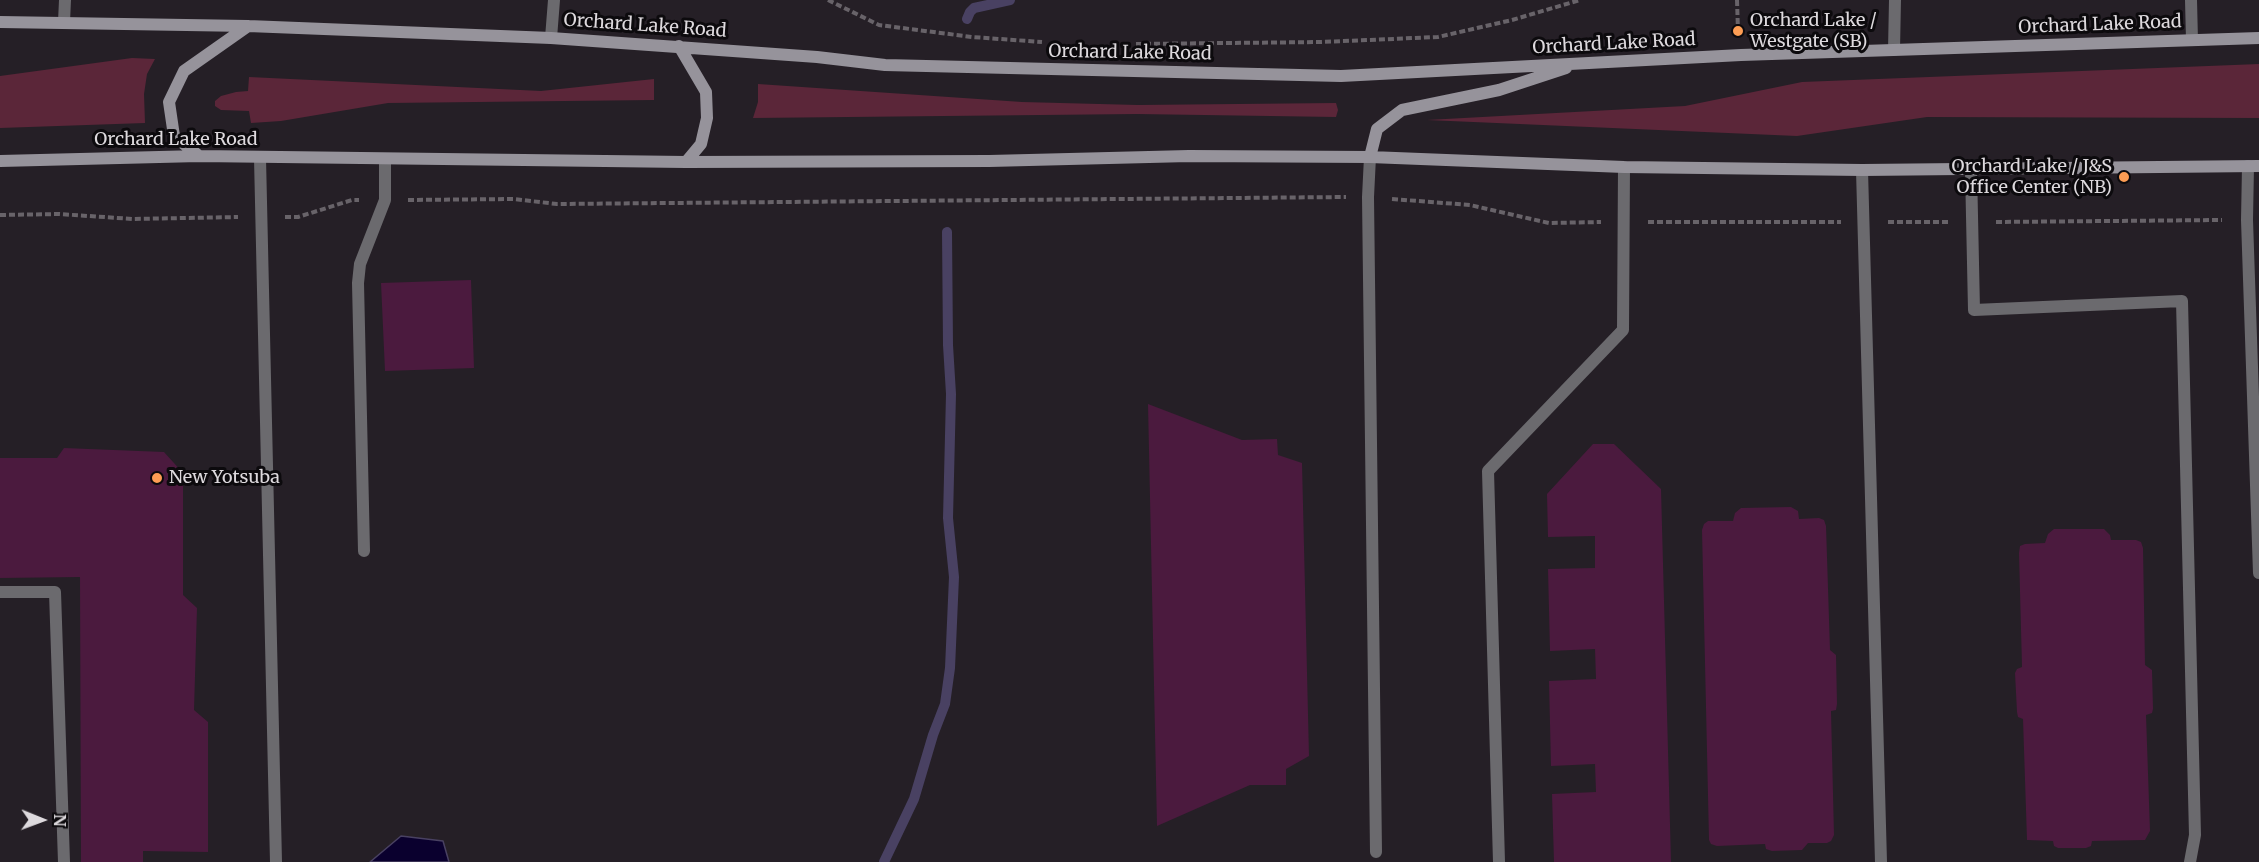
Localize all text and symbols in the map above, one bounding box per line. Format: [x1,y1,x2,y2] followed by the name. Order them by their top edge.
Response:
[563,10,727,42] street label: Orchard Lake Road
[1750,10,1877,52] place label: Orchard Lake / Westgate (SB)
[2018,11,2182,39] street label: Orchard Lake Road
[1731,24,1745,38] marker: Orchard Lake / Westgate (SB)
[1532,29,1696,59] street label: Orchard Lake Road
[1048,41,1212,65] street label: Orchard Lake Road
[94,129,258,151] street label: Orchard Lake Road
[1951,156,2112,198] place label: Orchard Lake / J&S Office Center (NB)
[2117,170,2131,184] marker: Orchard Lake / J&S Office Center (NB)
[169,467,280,489] place label: New Yotsuba
[150,471,164,485] marker: New Yotsuba
[12,790,72,850] north arrow
[50,814,70,827] text: N

